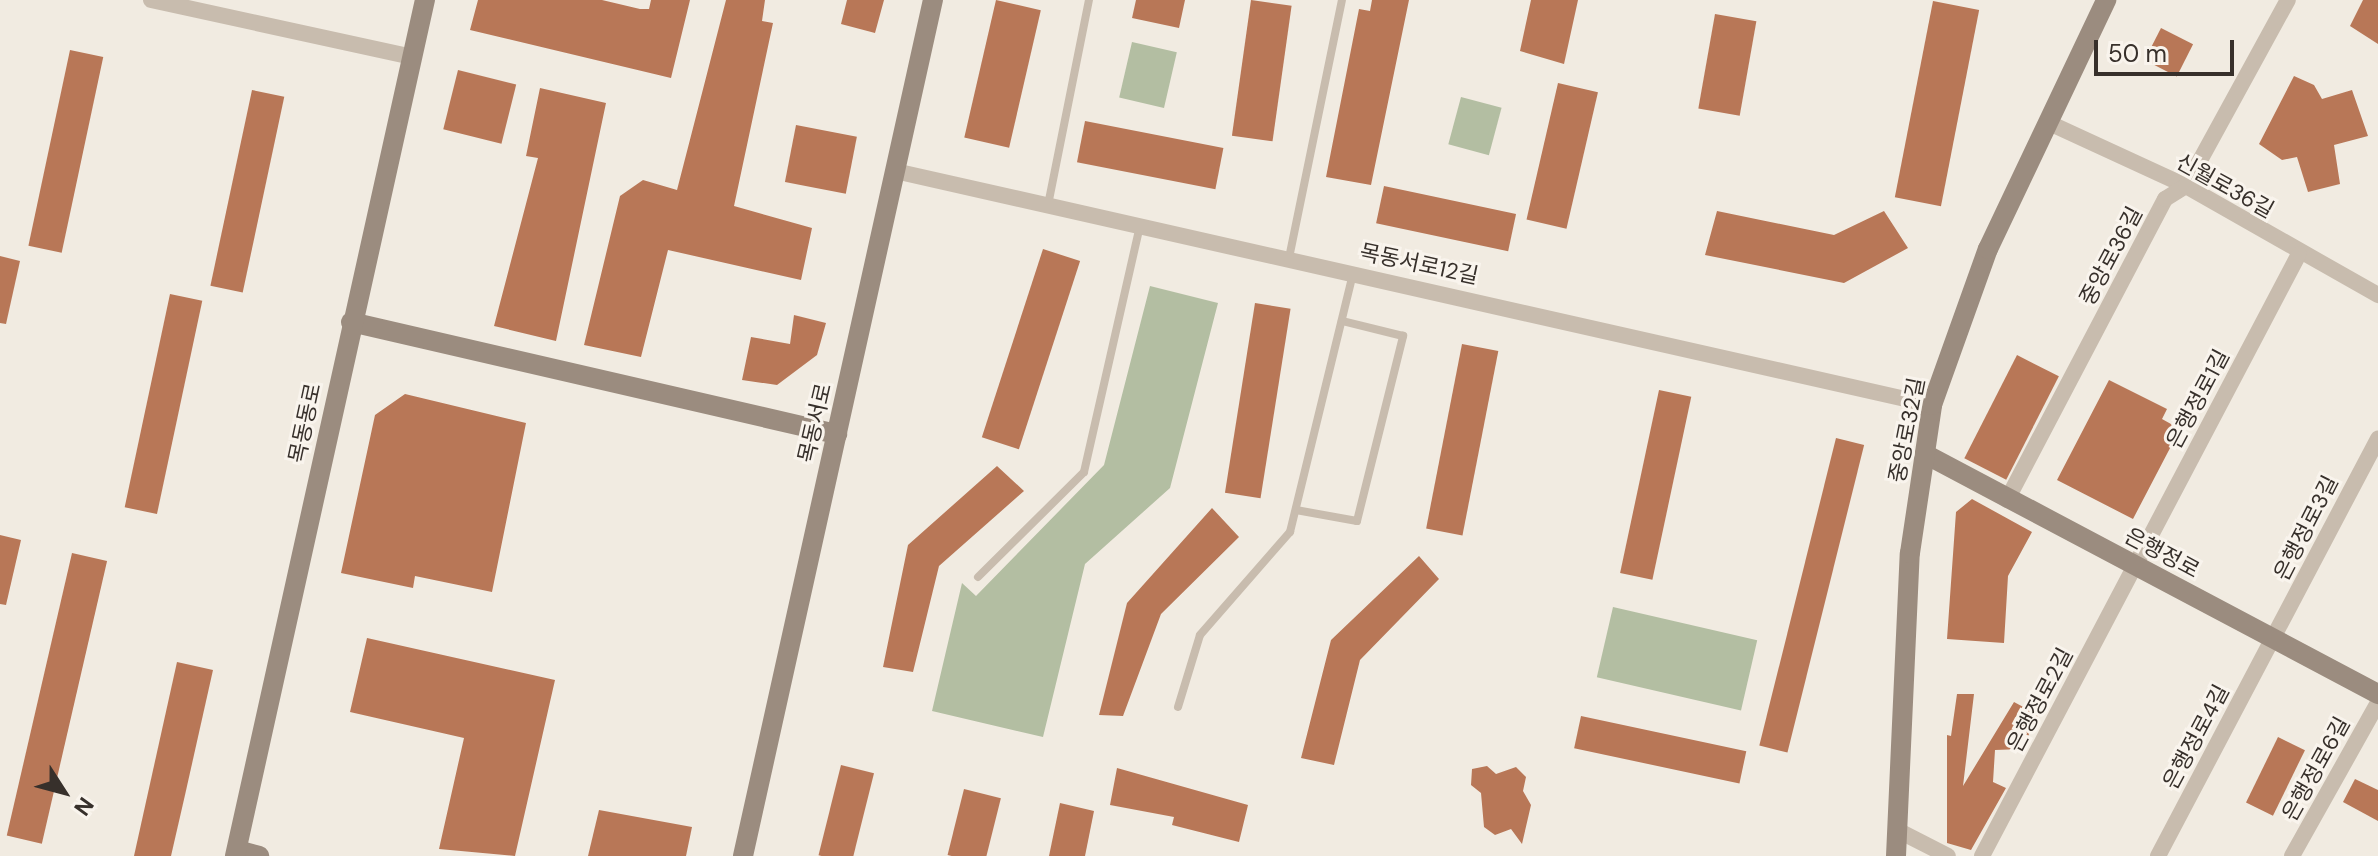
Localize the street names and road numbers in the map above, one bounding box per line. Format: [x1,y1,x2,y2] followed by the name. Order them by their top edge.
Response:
[2171,148,2279,224] street label: 신월로36길
[2074,202,2148,310] street label: 중앙로36길
[1357,239,1481,289] street label: 목동서로12길
[2161,345,2235,453] street label: 은행정로1길
[1884,375,1930,485] street label: 중앙로32길
[284,381,326,465] street label: 목동동로
[793,381,837,465] street label: 목동서로
[2268,471,2344,585] street label: 은행정로3길
[2120,522,2204,584] street label: 은행정로
[2002,644,2078,756] street label: 은행정로2길
[2157,680,2235,794] street label: 은행정로4길
[2277,712,2355,826] street label: 은행정로6길

